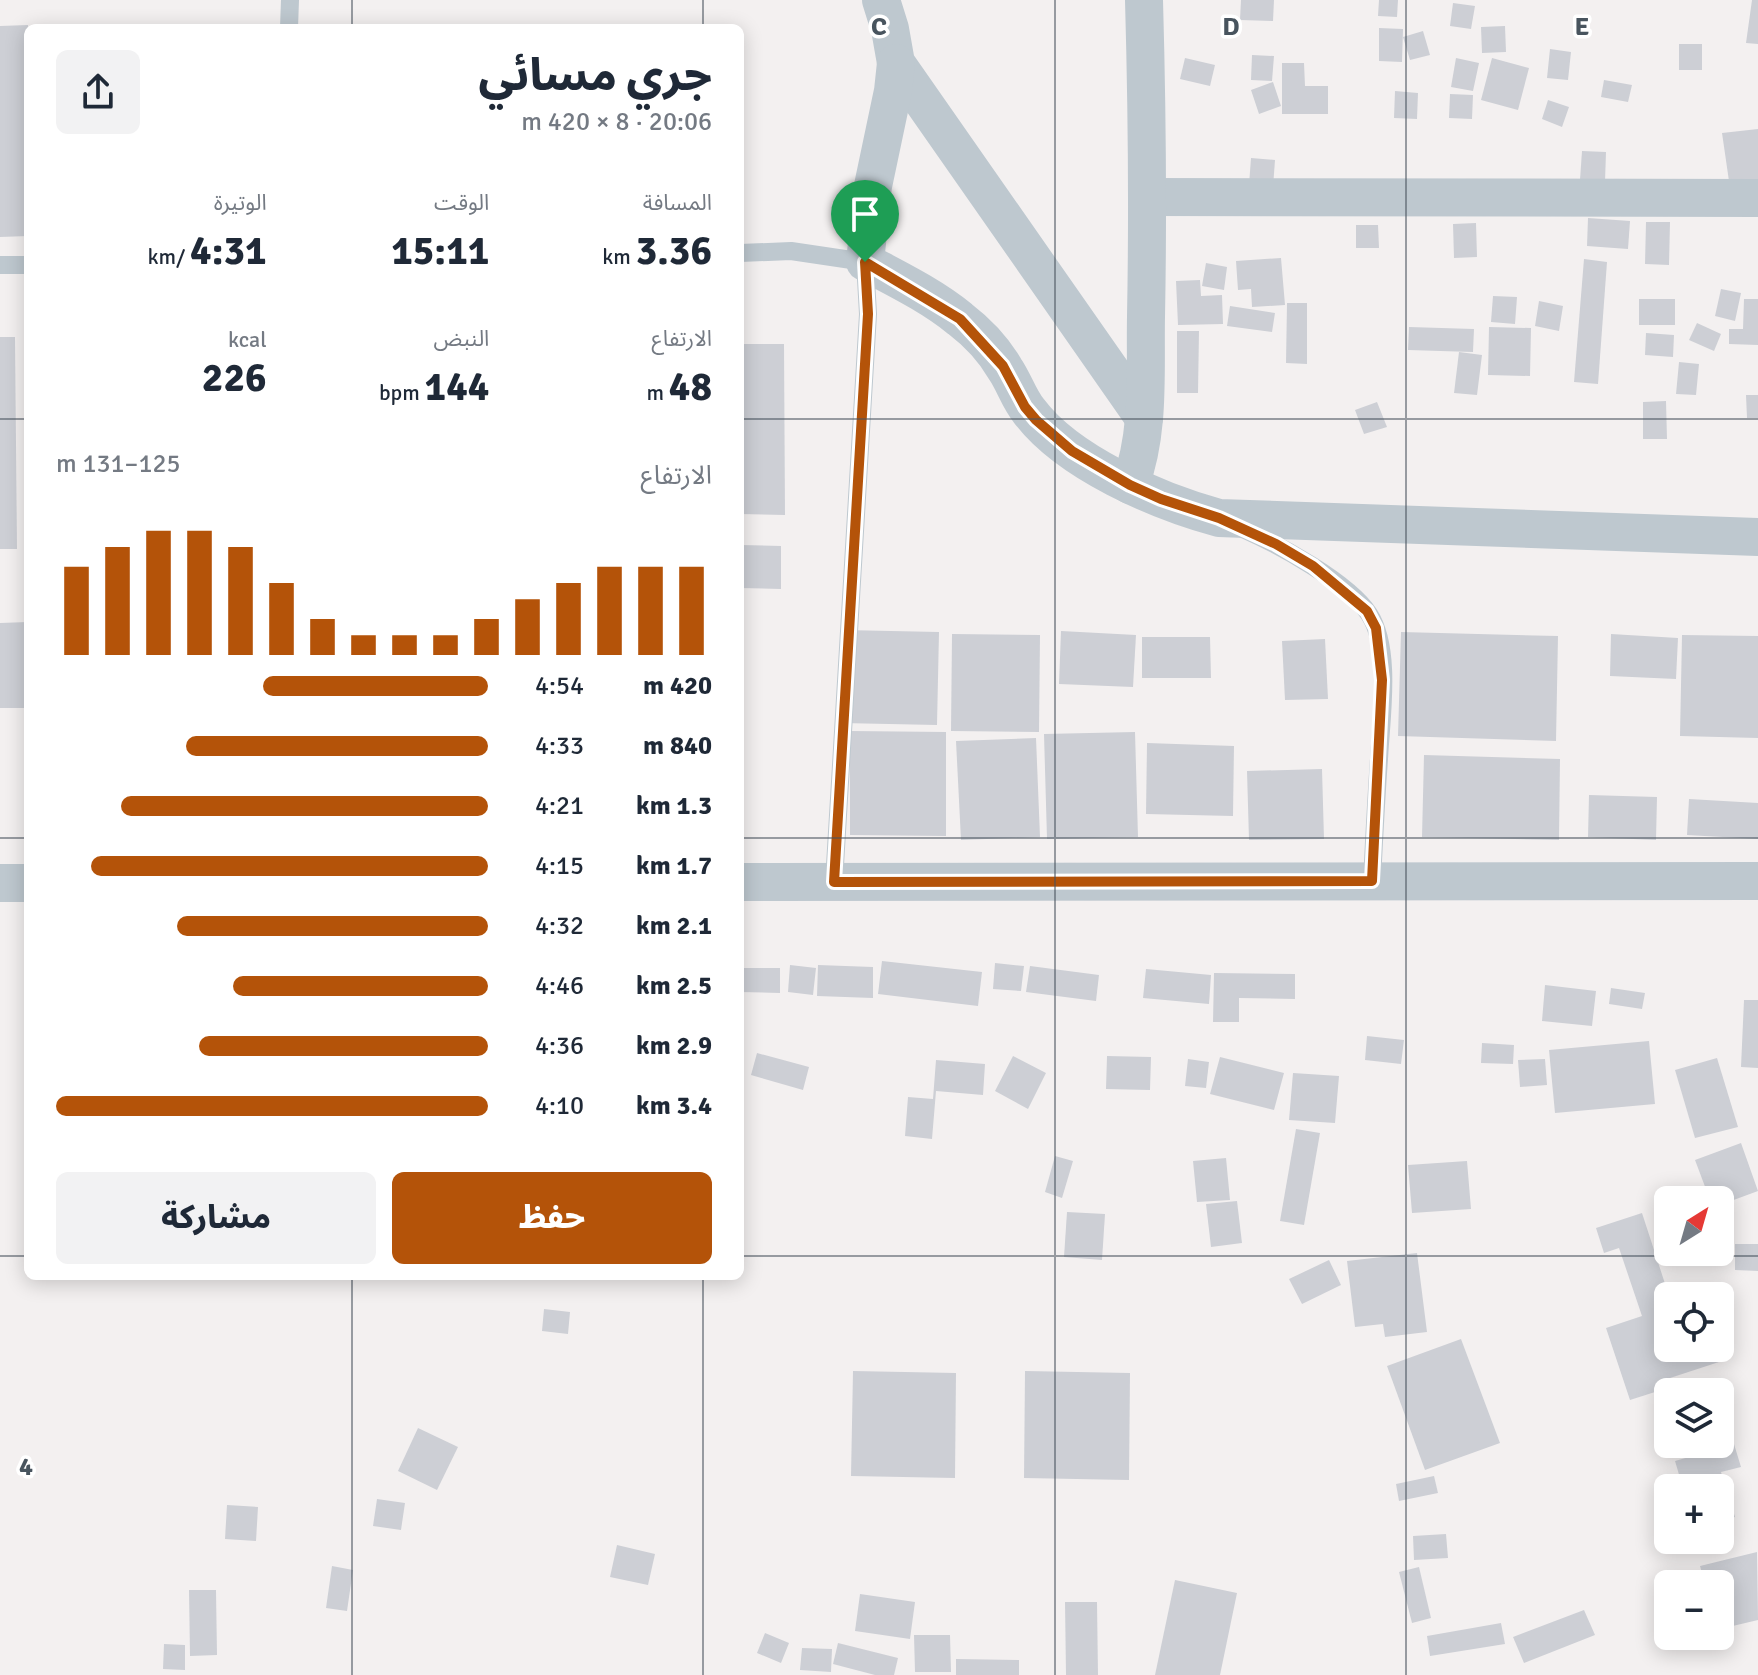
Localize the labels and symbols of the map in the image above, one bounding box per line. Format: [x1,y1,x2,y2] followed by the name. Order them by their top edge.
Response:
[871,11,887,43] text: C
[1222,11,1240,43] text: D
[1575,11,1589,43] text: E
[831,180,899,262] pin
[1654,1186,1734,1266] north arrow
[19,1451,33,1483] text: 4

